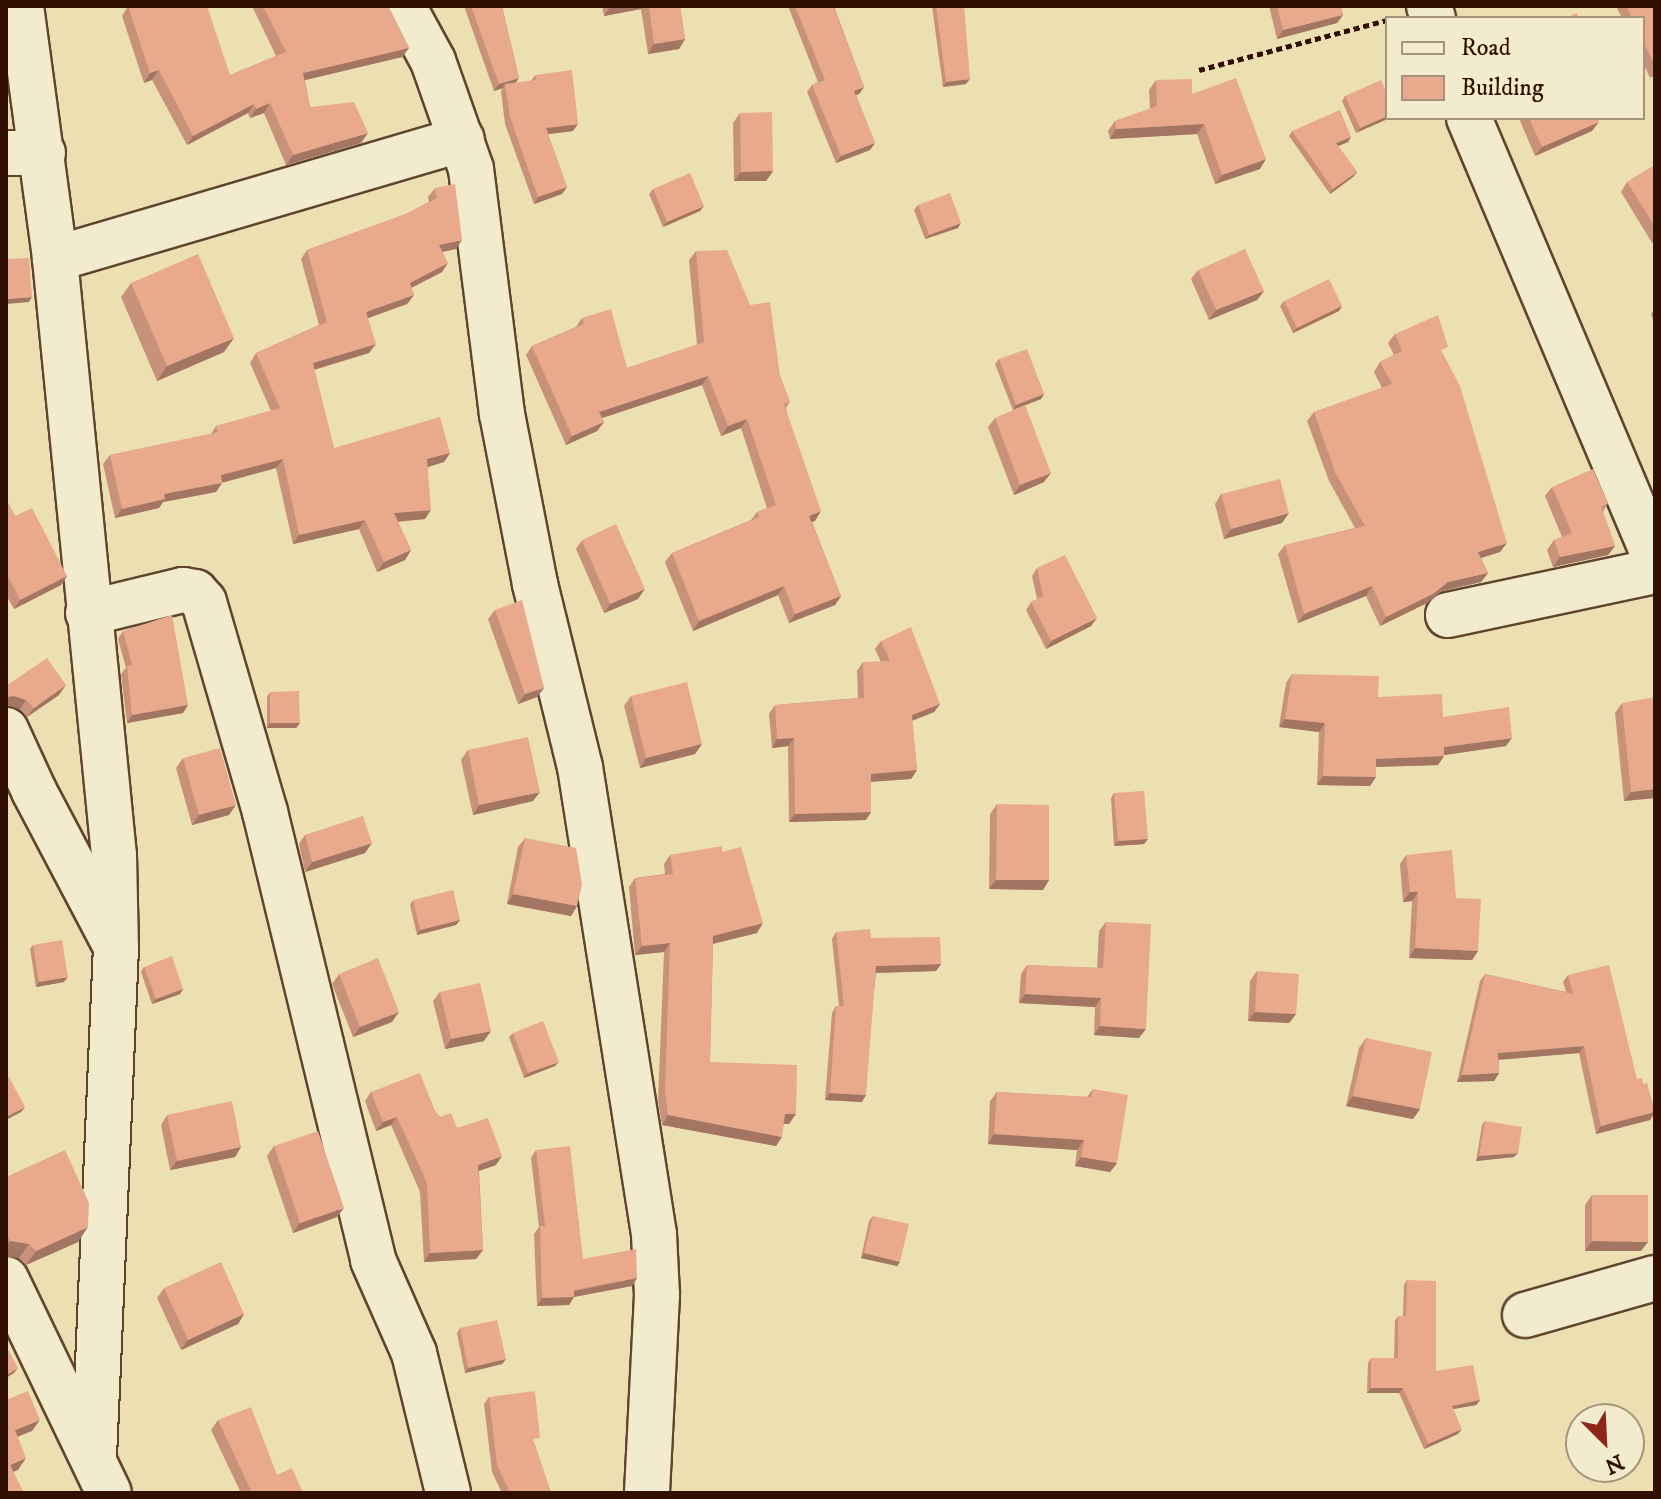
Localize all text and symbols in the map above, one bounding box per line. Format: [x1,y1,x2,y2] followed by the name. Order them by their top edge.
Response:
[1385,16,1645,120] legend
[1461,33,1511,63] text: Road
[1461,73,1544,103] text: Building
[1565,1403,1645,1483] north arrow
[1600,1448,1628,1480] text: N

